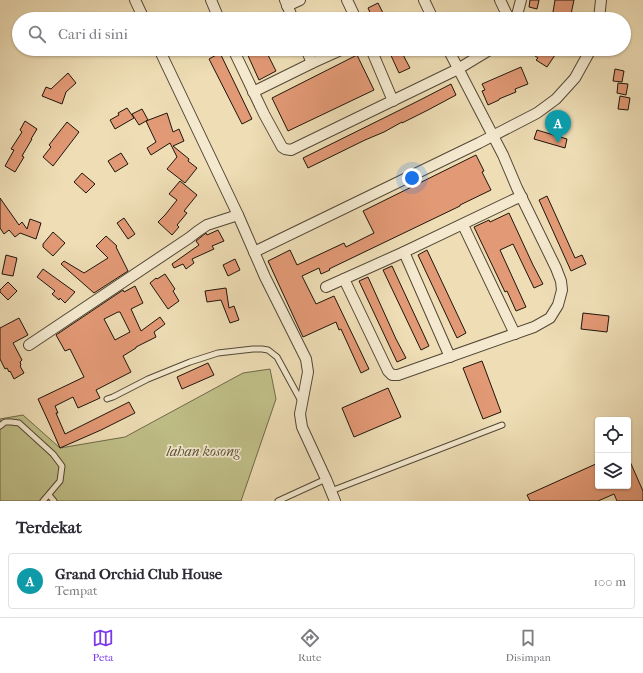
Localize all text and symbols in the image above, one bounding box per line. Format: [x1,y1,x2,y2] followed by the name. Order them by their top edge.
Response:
[12,12,631,56] search box
[26,23,48,45] icon: search
[58,25,128,43] text: Cari di sini
[545,110,571,143] pin: A
[402,168,422,188] your location
[595,417,631,489] map controls
[595,417,631,453] button: locate
[166,443,240,460] park label: lahan kosong
[595,453,631,489] button: layers
[16,517,82,537] text: Terdekat
[55,565,222,583] text: Grand Orchid Club House
[26,574,34,589] text: A
[593,574,626,589] text: 100 m
[55,583,98,598] text: Tempat
[92,627,114,664] tab: Peta
[298,627,321,664] tab: Rute
[505,627,551,664] tab: Disimpan

